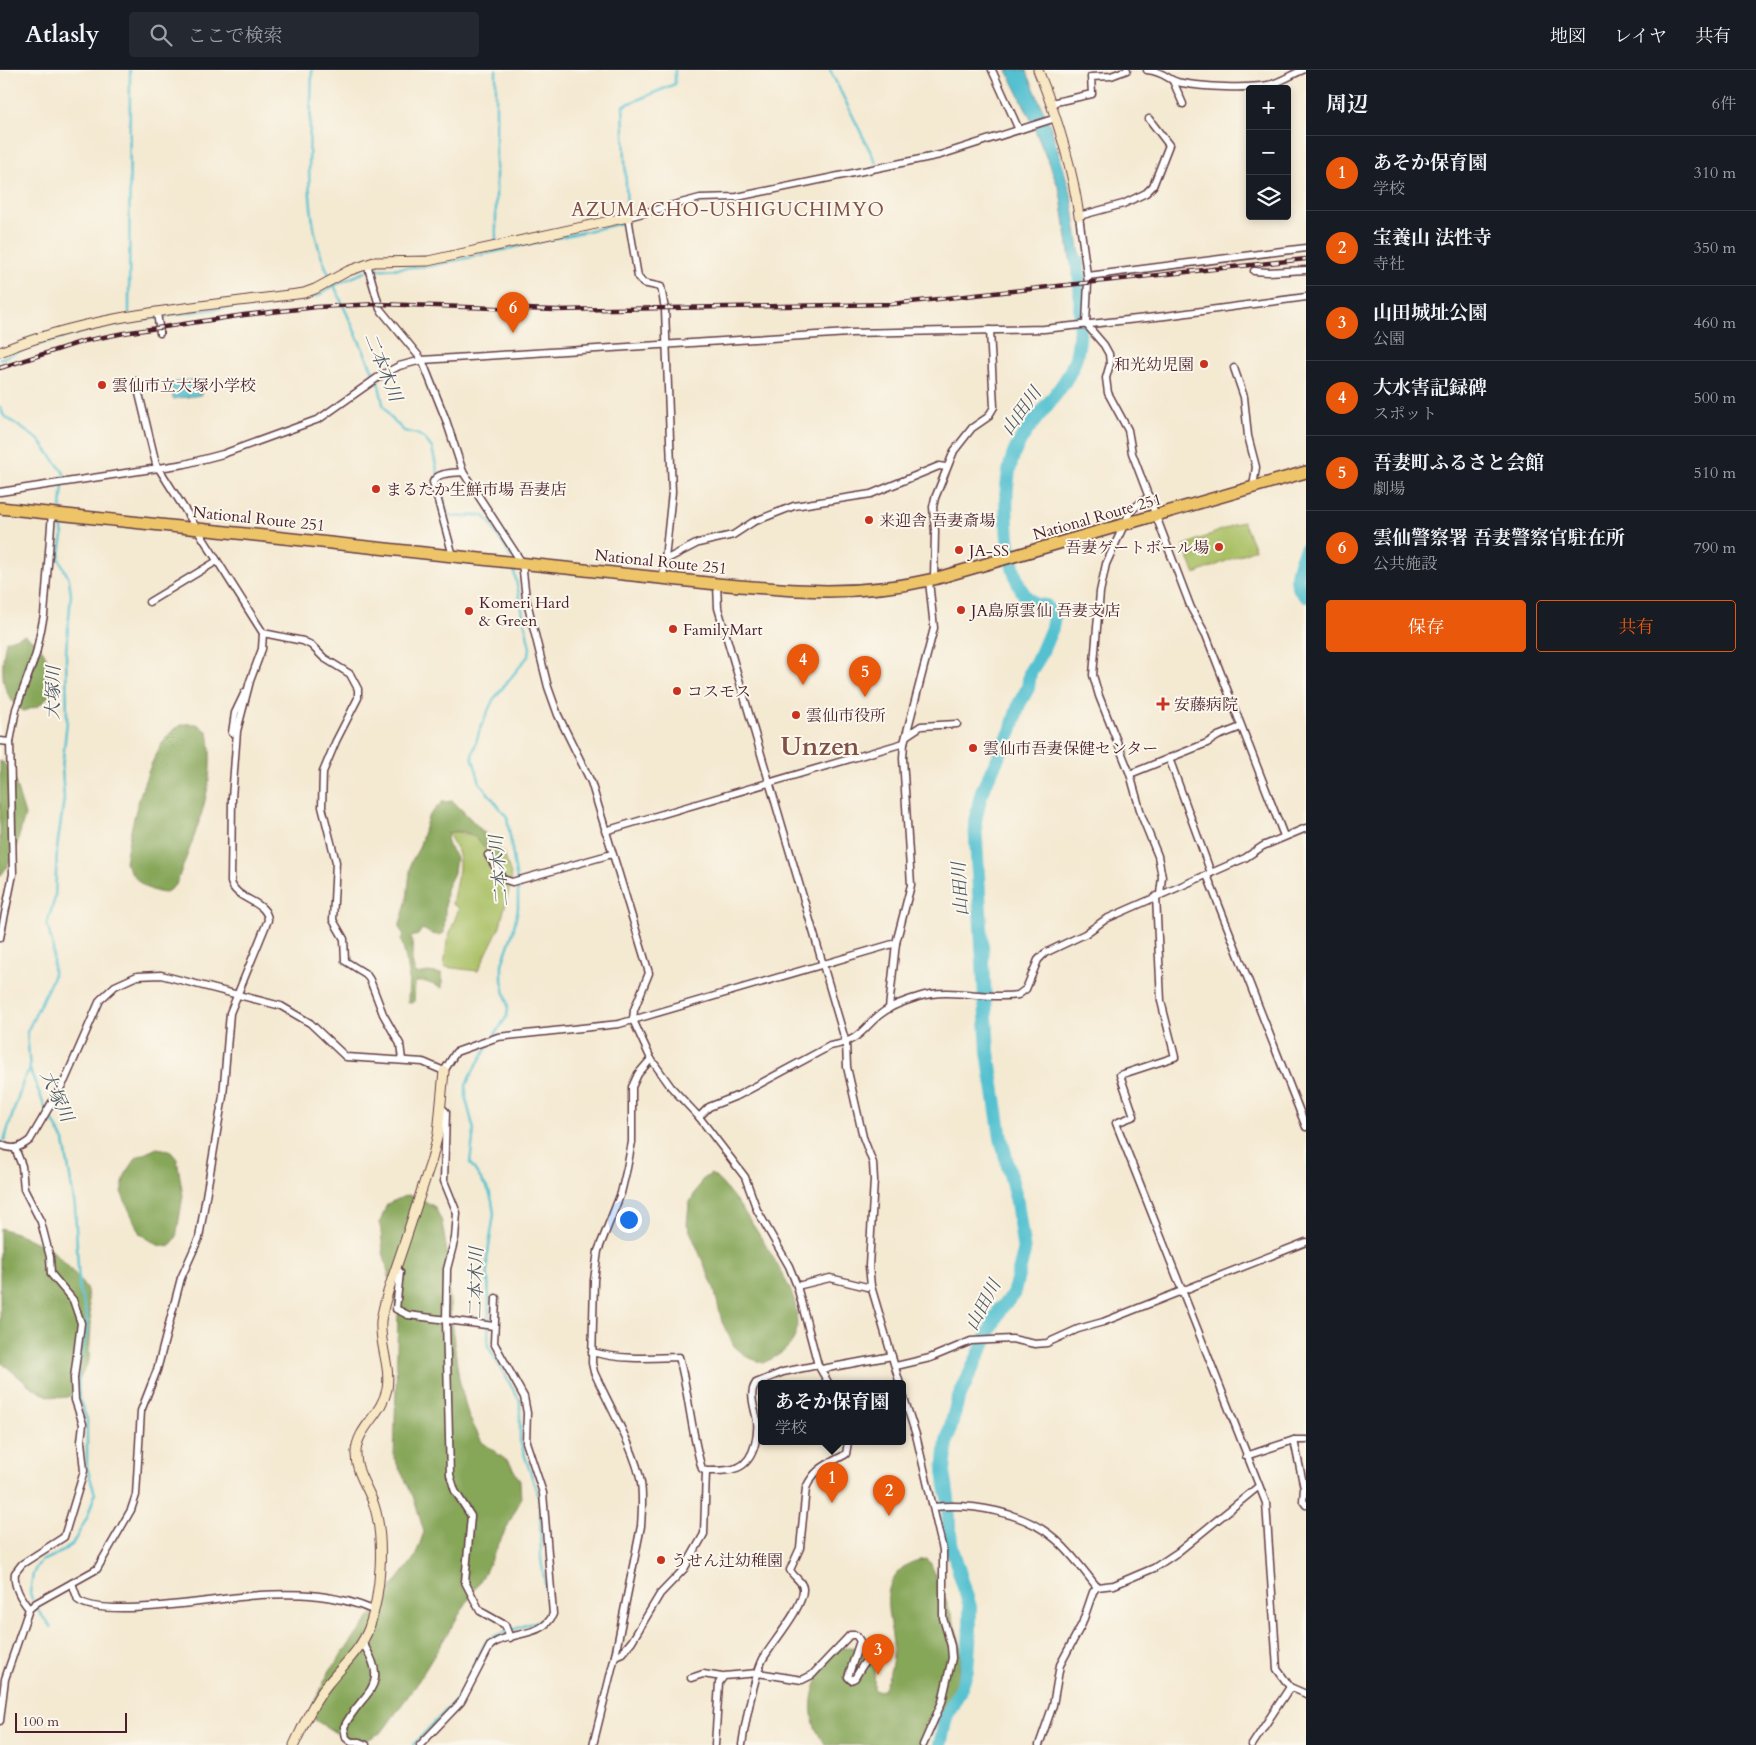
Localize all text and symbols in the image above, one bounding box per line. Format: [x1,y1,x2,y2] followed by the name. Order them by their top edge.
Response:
[129,12,479,57] search box
[25,18,99,51] text: Atlasly
[147,21,175,49] icon: search
[187,23,282,49] text: ここで検索
[1550,24,1586,49] text: 地図
[1614,24,1667,49] text: レイヤ
[1695,24,1731,49] text: 共有
[1246,85,1291,220] map controls
[1246,85,1291,130] button: +
[1326,90,1368,119] text: 周辺
[1712,93,1736,115] text: 6件
[1246,130,1291,175] button: −
[1373,150,1487,176] text: あそか保育園
[1338,162,1346,184] text: 1
[1694,162,1736,184] text: 310 m
[1246,175,1291,220] button: layers
[1373,178,1405,200] text: 学校
[571,197,885,223] district label: AZUMACHO-USHIGUCHIMYO
[1373,225,1492,251] text: 宝養山 法性寺
[1338,237,1346,259] text: 2
[1694,237,1736,259] text: 350 m
[1373,253,1405,275] text: 寺社
[497,292,529,333] pin: 6
[1373,300,1487,326] text: 山田城址公園
[1338,312,1346,334] text: 3
[1694,312,1736,334] text: 460 m
[1373,328,1405,350] text: 公園
[357,329,408,407] water label: 二本木川
[1114,354,1194,376] place label: 和光幼児園
[1198,358,1210,370] marker: 和光幼児園
[112,375,256,397] place label: 雲仙市立大塚小学校
[1373,375,1487,401] text: 大水害記録碑
[96,379,108,391] marker: 雲仙市立大塚小学校
[995,380,1049,440] water label: 山田川
[1338,387,1346,409] text: 4
[1694,387,1736,409] text: 500 m
[1373,403,1437,425] text: スポット
[1373,450,1544,476] text: 吾妻町ふるさと会館
[1338,462,1346,484] text: 5
[1694,462,1736,484] text: 510 m
[1373,478,1405,500] text: 劇場
[386,479,566,501] place label: まるたか生鮮市場 吾妻店
[370,483,382,495] marker: まるたか生鮮市場 吾妻店
[1030,488,1164,546] street label: National Route 251
[192,501,326,537] street label: National Route 251
[879,510,995,532] place label: 来迎舎 吾妻斎場
[863,514,875,526] marker: 来迎舎 吾妻斎場
[1373,525,1625,551] text: 雲仙警察署 吾妻警察官駐在所
[1065,537,1209,559] place label: 吾妻ゲートボール場
[1338,537,1346,559] text: 6
[1694,537,1736,559] text: 790 m
[967,540,1009,562] place label: JA-SS
[1213,541,1225,553] marker: 吾妻ゲートボール場
[594,544,728,580] street label: National Route 251
[953,544,965,556] marker: JA-SS
[1373,553,1437,575] text: 公共施設
[479,592,570,632] place label: Komeri Hard & Green
[969,600,1120,622] place label: JA島原雲仙 吾妻支店
[1326,600,1526,652] button: 保存
[1536,600,1736,652] button: 共有
[955,604,967,616] marker: JA島原雲仙 吾妻支店
[463,605,475,617] marker: Komeri Hard & Green
[683,619,762,641] place label: FamilyMart
[667,623,679,635] marker: FamilyMart
[787,644,819,685] pin: 4
[849,656,881,697] pin: 5
[41,664,67,720] water label: 大塚川
[687,681,751,703] place label: コスモス
[671,685,683,697] marker: コスモス
[1174,694,1238,716] place label: 安藤病院
[1156,697,1170,711] marker: 安藤病院
[806,705,886,727] place label: 雲仙市役所
[790,709,802,721] marker: 雲仙市役所
[781,729,860,764] district label: Unzen
[983,738,1158,760] place label: 雲仙市吾妻保健センター
[967,742,979,754] marker: 雲仙市吾妻保健センター
[484,832,515,908] water label: 二本木川
[946,859,974,917] water label: 山田川
[34,1066,80,1128] water label: 大塚川
[616,1207,642,1233] your location
[463,1245,490,1319] water label: 二本木川
[960,1274,1008,1335] water label: 山田川
[758,1380,906,1445] popup
[775,1389,889,1415] text: あそか保育園
[775,1417,807,1439] text: 学校
[816,1462,848,1503] pin: 1
[873,1475,905,1516] pin: 2
[671,1550,783,1572] place label: うせん辻幼稚園
[655,1554,667,1566] marker: うせん辻幼稚園
[862,1634,894,1675] pin: 3
[15,1710,128,1733] scale bar
[22,1712,59,1731] text: 100 m

